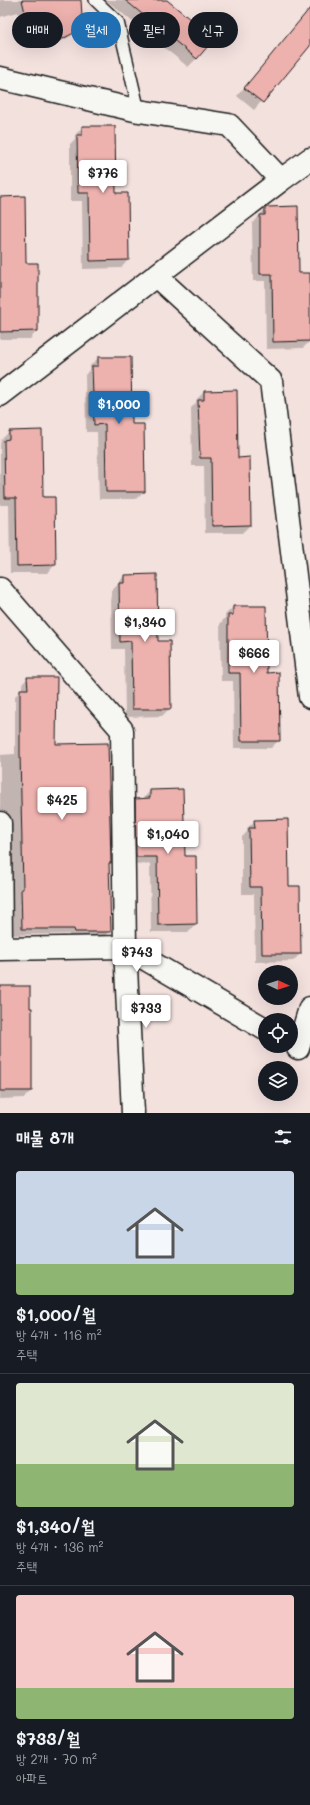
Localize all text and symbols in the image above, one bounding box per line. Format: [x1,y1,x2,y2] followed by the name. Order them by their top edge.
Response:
[12,12,63,48] chip: 매매
[71,12,121,48] chip: 월세
[129,12,180,48] chip: 필터
[188,12,238,48] chip: 신규
[79,160,127,194] pin: $776
[88,164,118,181] text: $776
[86,391,152,425] pin: $1,000
[98,395,140,412] text: $1,000
[112,609,178,643] pin: $1,340
[124,613,166,630] text: $1,340
[230,640,278,674] pin: $666
[238,644,270,661] text: $666
[38,787,86,821] pin: $425
[46,791,78,808] text: $425
[135,821,201,855] pin: $1,040
[147,825,189,842] text: $1,040
[113,939,161,973] pin: $743
[121,943,153,960] text: $743
[258,965,298,1005] north arrow
[258,965,298,1101] map controls
[122,995,170,1029] pin: $733
[131,999,161,1016] text: $733
[258,1013,298,1053] button: locate
[258,1061,298,1101] button: layers
[16,1126,74,1148] text: 매물 8개
[272,1126,294,1148] icon: filters
[119,1197,191,1269] icon: home
[16,1303,96,1325] text: $1,000/월
[16,1326,102,1343] text: 방 4개 · 116 m²
[16,1345,37,1362] text: 주택
[119,1409,191,1481] icon: home
[16,1515,95,1537] text: $1,340/월
[16,1538,103,1555] text: 방 4개 · 136 m²
[16,1557,37,1574] text: 주택
[119,1621,191,1693] icon: home
[16,1727,80,1749] text: $733/월
[16,1750,97,1767] text: 방 2개 · 70 m²
[16,1769,47,1786] text: 아파트

